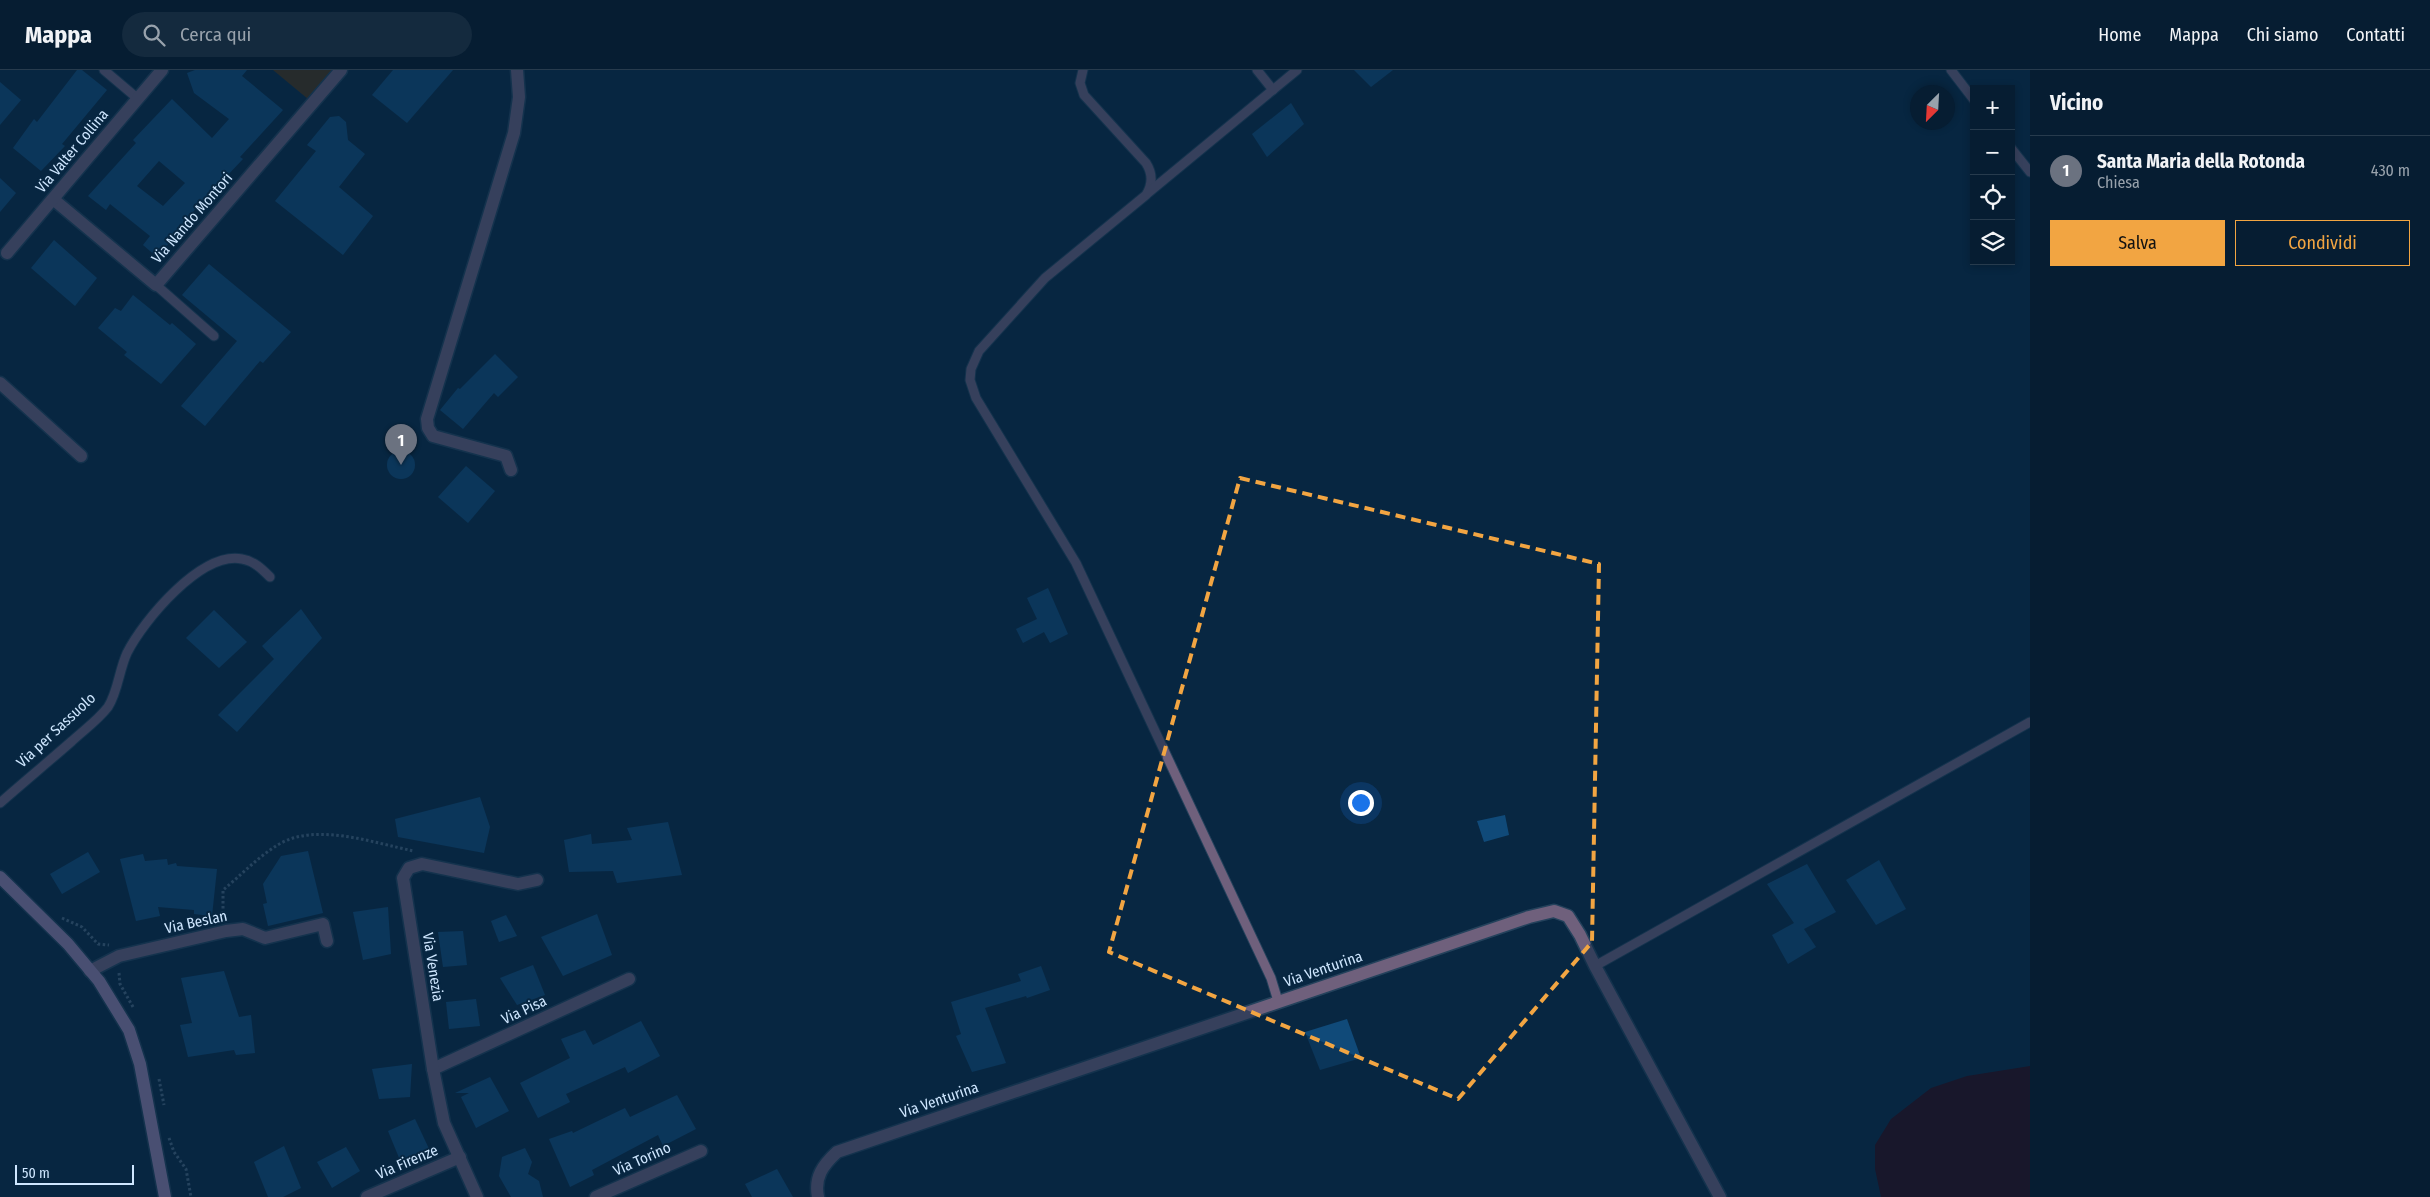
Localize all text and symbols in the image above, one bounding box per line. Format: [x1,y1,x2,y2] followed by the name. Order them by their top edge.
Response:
[122,12,472,57] search box
[25,21,92,49] text: Mappa
[140,21,168,49] icon: search
[180,23,251,46] text: Cerca qui
[2098,24,2141,46] text: Home
[2169,24,2219,46] text: Mappa
[2247,24,2318,46] text: Chi siamo
[2346,24,2405,46] text: Contatti
[1910,85,1955,130] north arrow
[1970,85,2015,265] map controls
[1970,85,2015,130] button: +
[2050,90,2103,116] text: Vicino
[32,106,112,196] street label: Via Valter Collina
[1970,130,2015,175] button: −
[2097,150,2305,173] text: Santa Maria della Rotonda
[2063,161,2069,180] text: 1
[2371,161,2410,180] text: 430 m
[148,169,236,267] street label: Via Nando Montori
[2097,173,2140,192] text: Chiesa
[1970,175,2015,220] button: locate
[1970,220,2015,265] button: layers
[2050,220,2225,266] button: Salva
[2235,220,2410,266] button: Condividi
[385,424,417,465] pin: 1
[13,689,99,771] street label: Via per Sassuolo
[1348,790,1374,816] your location
[163,907,229,937] street label: Via Beslan
[419,931,447,1003] street label: Via Venezia
[1281,947,1365,991] street label: Via Venturina
[499,992,549,1028] street label: Via Pisa
[897,1078,981,1122] street label: Via Venturina
[610,1138,674,1180] street label: Via Torino
[373,1141,441,1183] street label: Via Firenze
[15,1162,134,1185] scale bar
[22,1165,50,1182] text: 50 m

